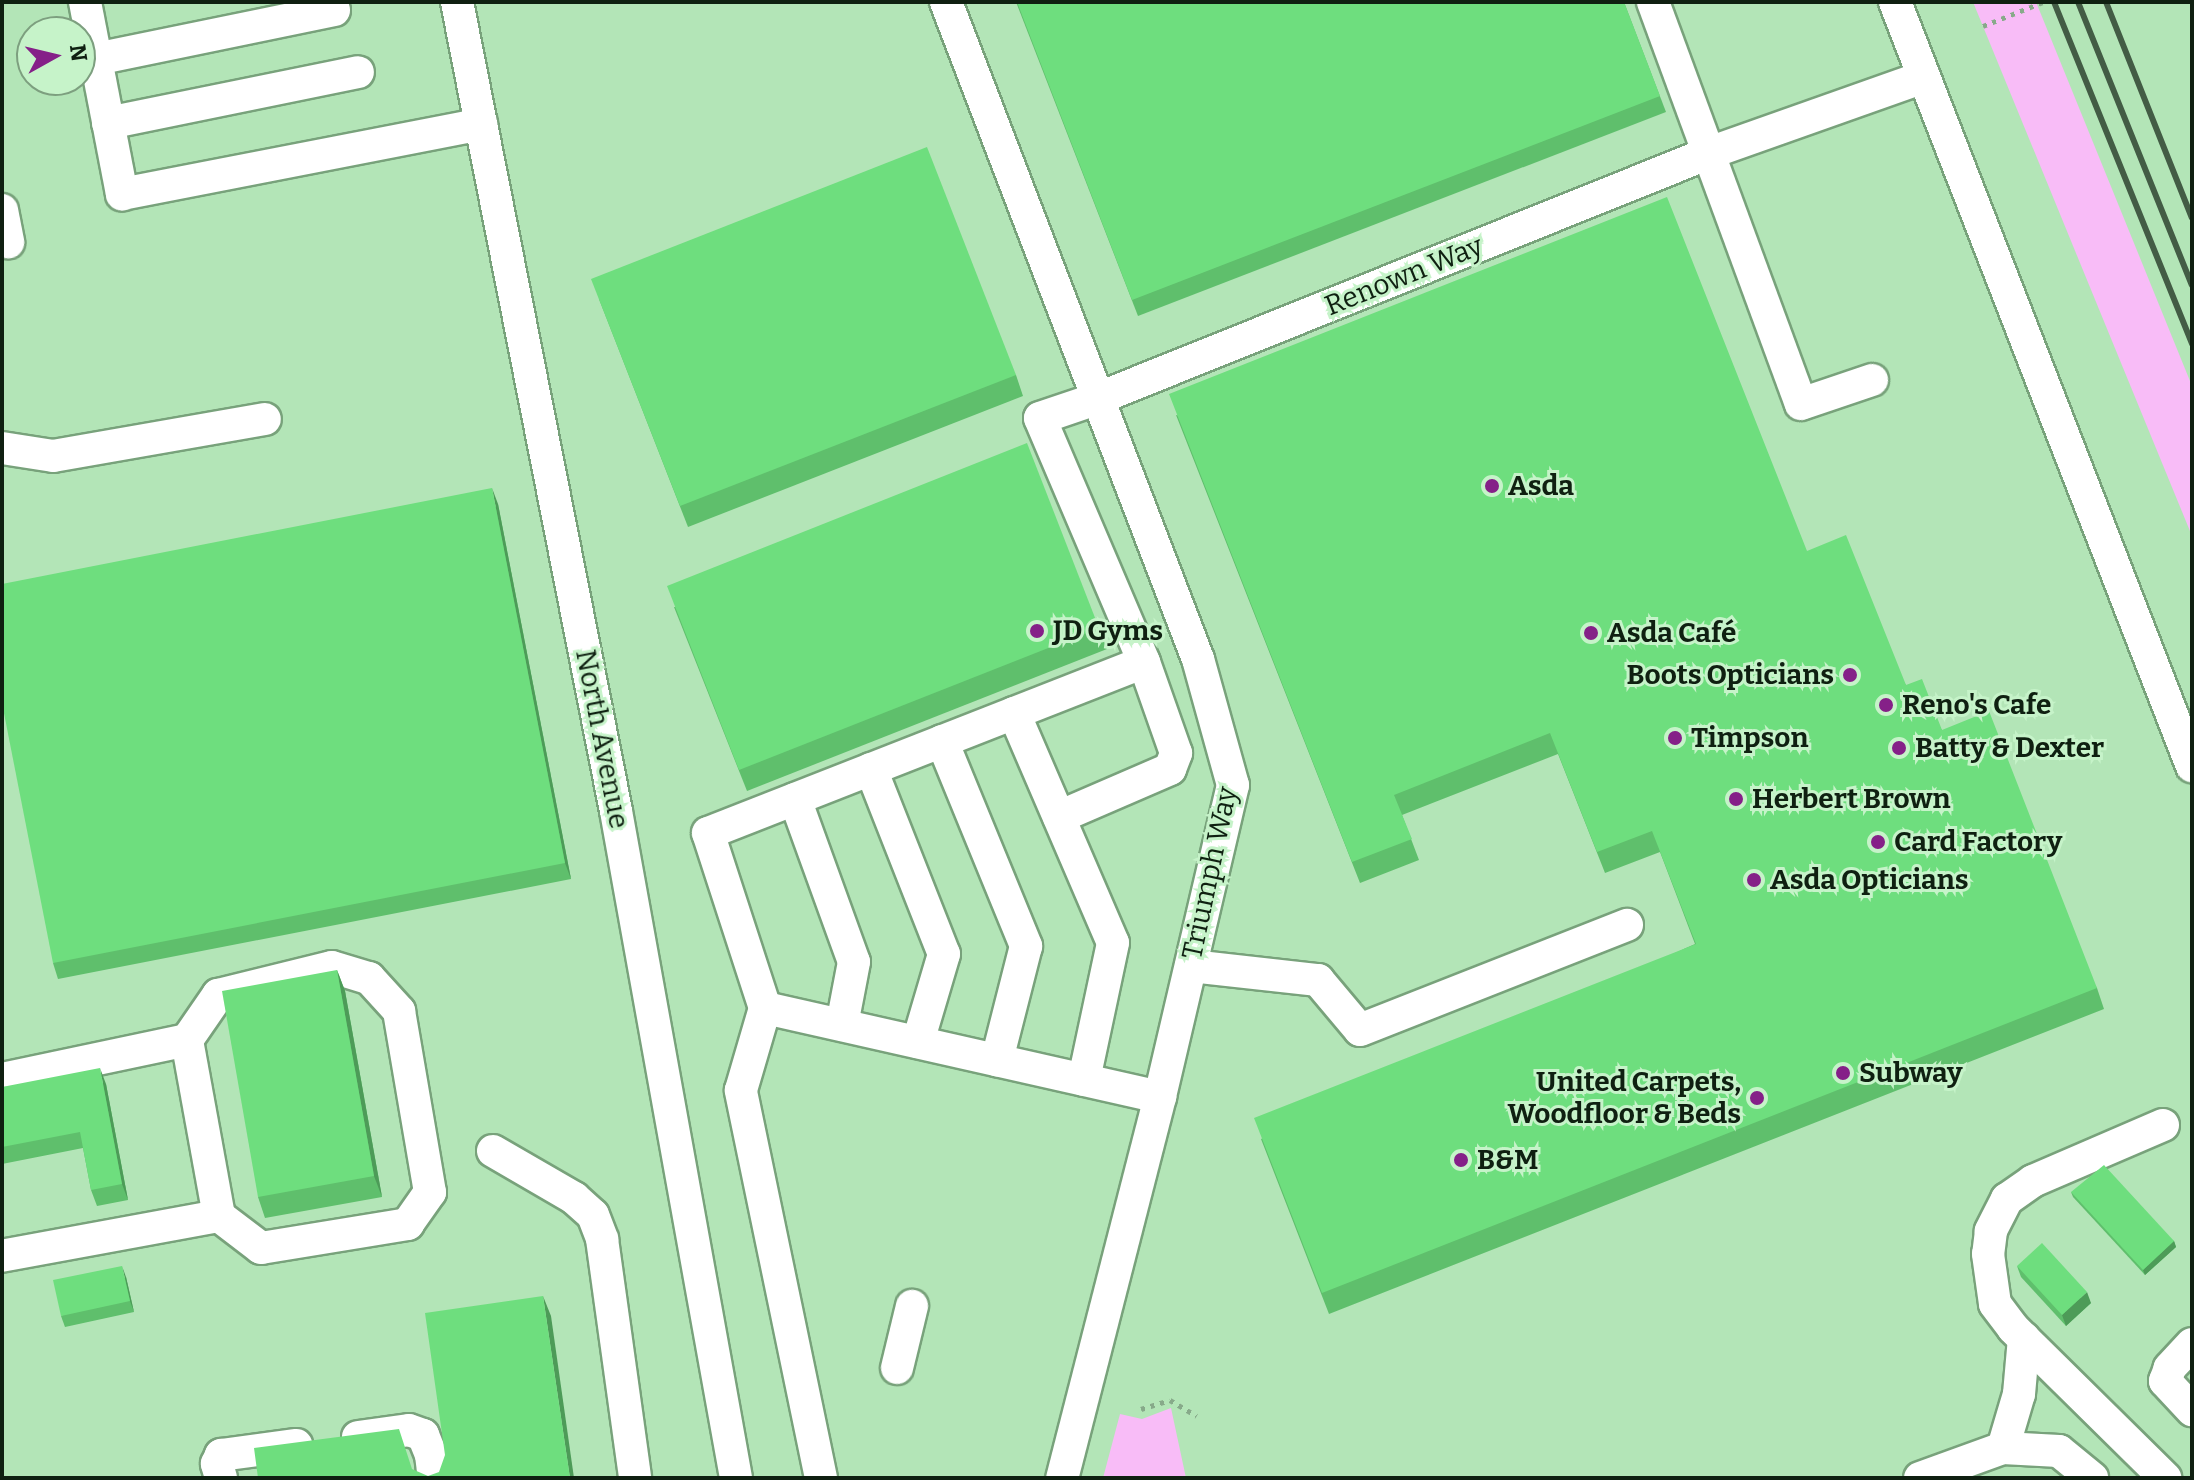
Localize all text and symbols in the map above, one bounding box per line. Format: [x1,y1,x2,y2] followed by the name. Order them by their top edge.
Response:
[16,16,96,96] north arrow
[64,43,93,63] text: N
[1320,229,1488,323] street label: Renown Way
[1508,469,1574,503] place label: Asda
[1483,477,1501,495] marker: Asda
[1053,614,1163,648] place label: JD Gyms
[1607,616,1736,650] place label: Asda Café
[1028,622,1046,640] marker: JD Gyms
[1582,624,1600,642] marker: Asda Café
[568,647,636,831] street label: North Avenue
[1627,658,1834,692] place label: Boots Opticians
[1841,666,1859,684] marker: Boots Opticians
[1902,688,2051,722] place label: Reno's Cafe
[1877,696,1895,714] marker: Reno's Cafe
[1691,721,1808,755] place label: Timpson
[1666,729,1684,747] marker: Timpson
[1915,731,2104,765] place label: Batty & Dexter
[1890,739,1908,757] marker: Batty & Dexter
[1752,782,1950,816] place label: Herbert Brown
[1175,784,1245,962] street label: Triumph Way
[1727,790,1745,808] marker: Herbert Brown
[1894,825,2062,859] place label: Card Factory
[1869,833,1887,851] marker: Card Factory
[1770,863,1969,897] place label: Asda Opticians
[1745,871,1763,889] marker: Asda Opticians
[1859,1056,1962,1090] place label: Subway
[1834,1064,1852,1082] marker: Subway
[1508,1065,1741,1131] place label: United Carpets, Woodfloor & Beds
[1748,1089,1766,1107] marker: United Carpets, Woodfloor & Beds
[1477,1143,1538,1177] place label: B&M
[1452,1151,1470,1169] marker: B&M

